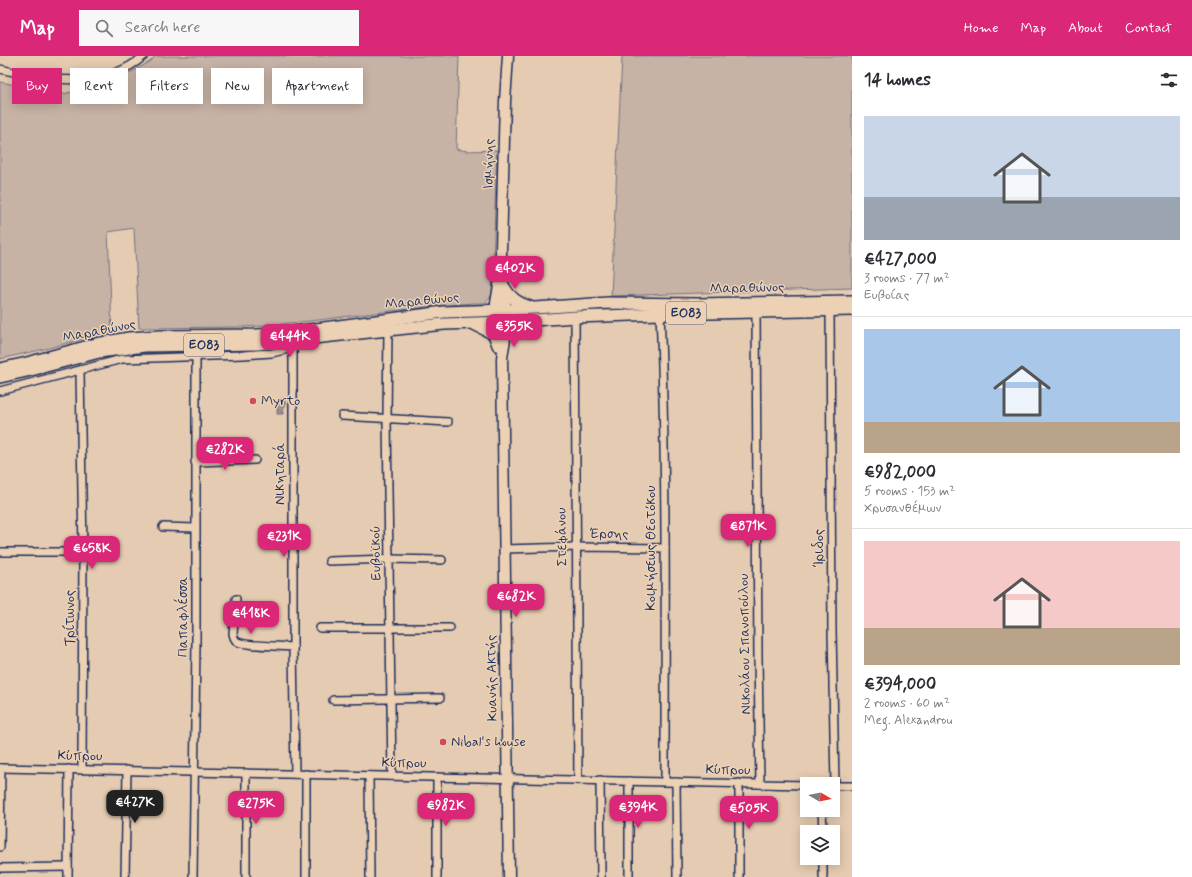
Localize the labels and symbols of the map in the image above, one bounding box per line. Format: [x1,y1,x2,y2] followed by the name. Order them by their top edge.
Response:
[480,138,498,190] street label: Ισμήνης
[487,256,543,290] pin: €402K
[710,278,784,298] street label: Μαραθώνος
[384,288,460,314] street label: Μαραθώνος
[666,302,706,324] road number: ΕΟ83
[486,314,542,348] pin: €355K
[61,315,137,347] street label: Μαραθώνος
[262,324,318,358] pin: €444K
[184,334,224,356] road number: ΕΟ83
[261,392,300,410] place label: Myrto
[248,396,258,406] marker: Myrto
[197,437,253,471] pin: €282K
[271,443,289,505] street label: Νικηταρά
[642,485,660,611] street label: Κοιμήσεως Θεοτόκου
[552,507,572,567] street label: Στεφάνου
[720,514,776,548] pin: €871K
[256,524,312,558] pin: €231K
[367,525,385,581] street label: Ευβοϊκού
[589,525,629,543] street label: Έρσης
[810,529,828,567] street label: Ίριδος
[64,536,120,570] pin: €658K
[735,573,755,715] street label: Νικολάου Σπανοπούλου
[173,577,192,657] street label: Παπαφλέσσα
[488,584,544,618] pin: €682K
[61,590,79,646] street label: Τρίτωνος
[223,601,279,635] pin: €418K
[482,635,502,721] street label: Κυανής Ακτής
[451,733,526,751] place label: Nibal's house
[438,737,448,747] marker: Nibal's house
[57,747,103,765] street label: Κύπρου
[381,754,427,772] street label: Κύπρου
[705,761,751,779] street label: Κύπρου
[800,777,840,817] north arrow
[107,790,163,824] pin: €427K
[228,791,284,825] pin: €275K
[418,793,474,827] pin: €982K
[610,795,666,829] pin: €394K
[721,796,777,830] pin: €505K

